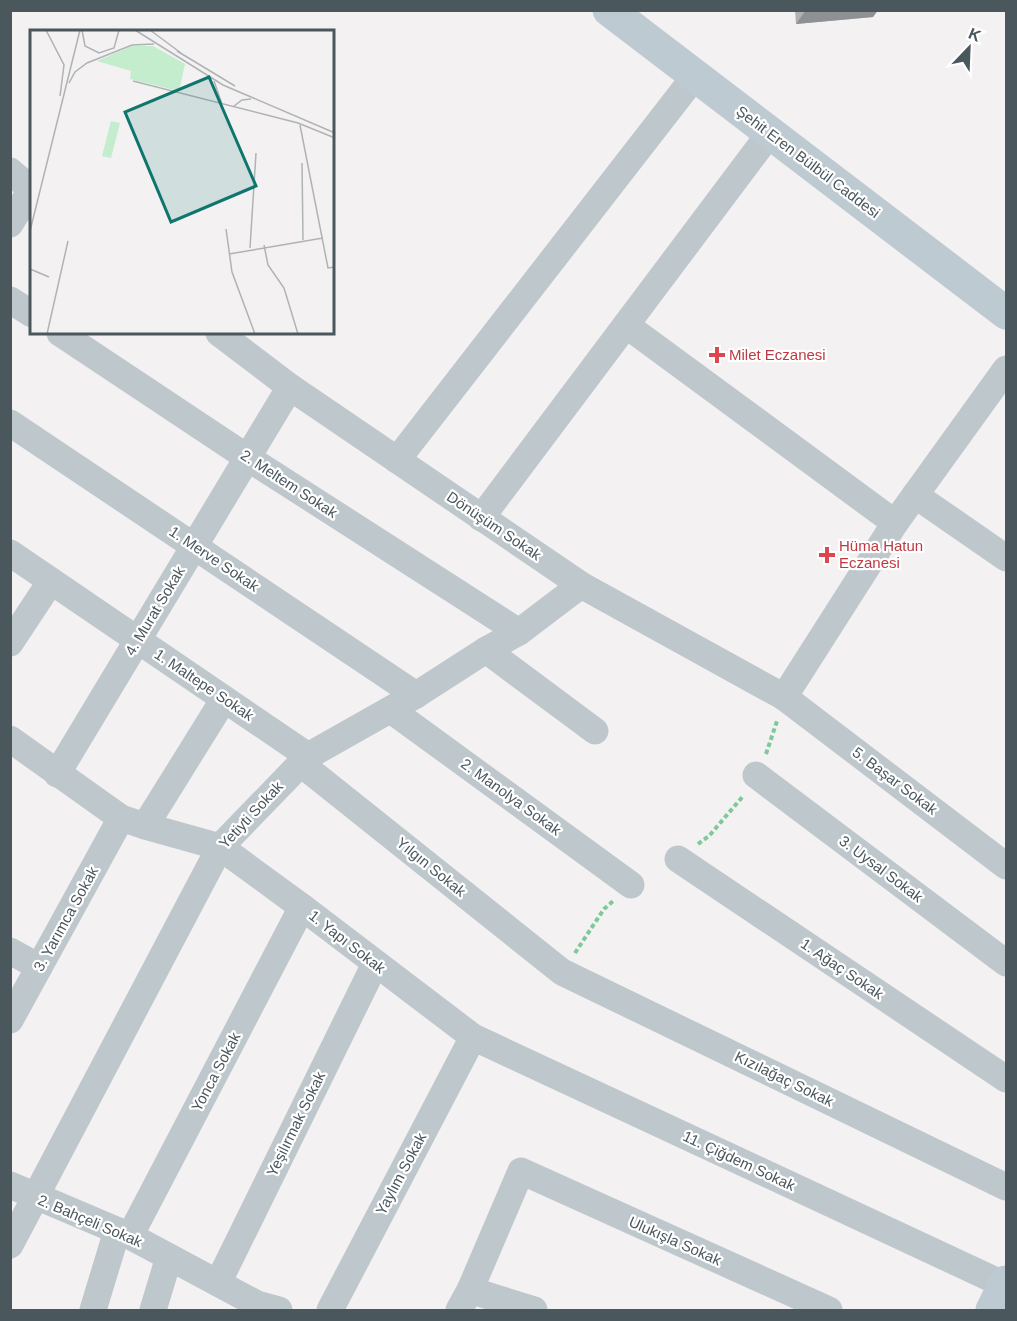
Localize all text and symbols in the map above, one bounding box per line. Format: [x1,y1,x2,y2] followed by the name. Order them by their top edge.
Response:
[939,18,999,78] north arrow
[966,25,984,45] text: K
[30,30,334,334] inset map
[733,102,883,221] street label: Şehit Eren Bülbül Caddesi
[729,346,826,363] place label: Milet Eczanesi
[710,348,724,362] marker: Milet Eczanesi
[238,446,341,521] street label: 2. Meltem Sokak
[444,488,545,564] street label: Dönüşüm Sokak
[166,522,263,595] street label: 1. Merve Sokak
[839,537,923,571] place label: Hüma Hatun Eczanesi
[820,548,834,562] marker: Hüma Hatun Eczanesi
[121,563,188,658] street label: 4. Murat Sokak
[151,645,257,724] street label: 1. Maltepe Sokak
[850,743,941,818] street label: 5. Başar Sokak
[458,755,565,839] street label: 2. Manolya Sokak
[215,777,286,852] street label: Yetiyti Sokak
[836,832,927,906] street label: 3. Uysal Sokak
[393,834,470,900] street label: Yılgın Sokak
[30,863,102,974] street label: 3. Yarımca Sokak
[306,907,389,977] street label: 1. Yapı Sokak
[798,935,887,1003] street label: 1. Ağaç Sokak
[188,1029,244,1114] street label: Yonca Sokak
[732,1047,837,1110] street label: Kızılağaç Sokak
[263,1068,329,1179] street label: Yeşilırmak Sokak
[681,1127,798,1194] street label: 11. Çiğdem Sokak
[372,1129,430,1218] street label: Yaylım Sokak
[35,1191,145,1250] street label: 2. Bahçeli Sokak
[626,1213,724,1269] street label: Ulukışla Sokak

